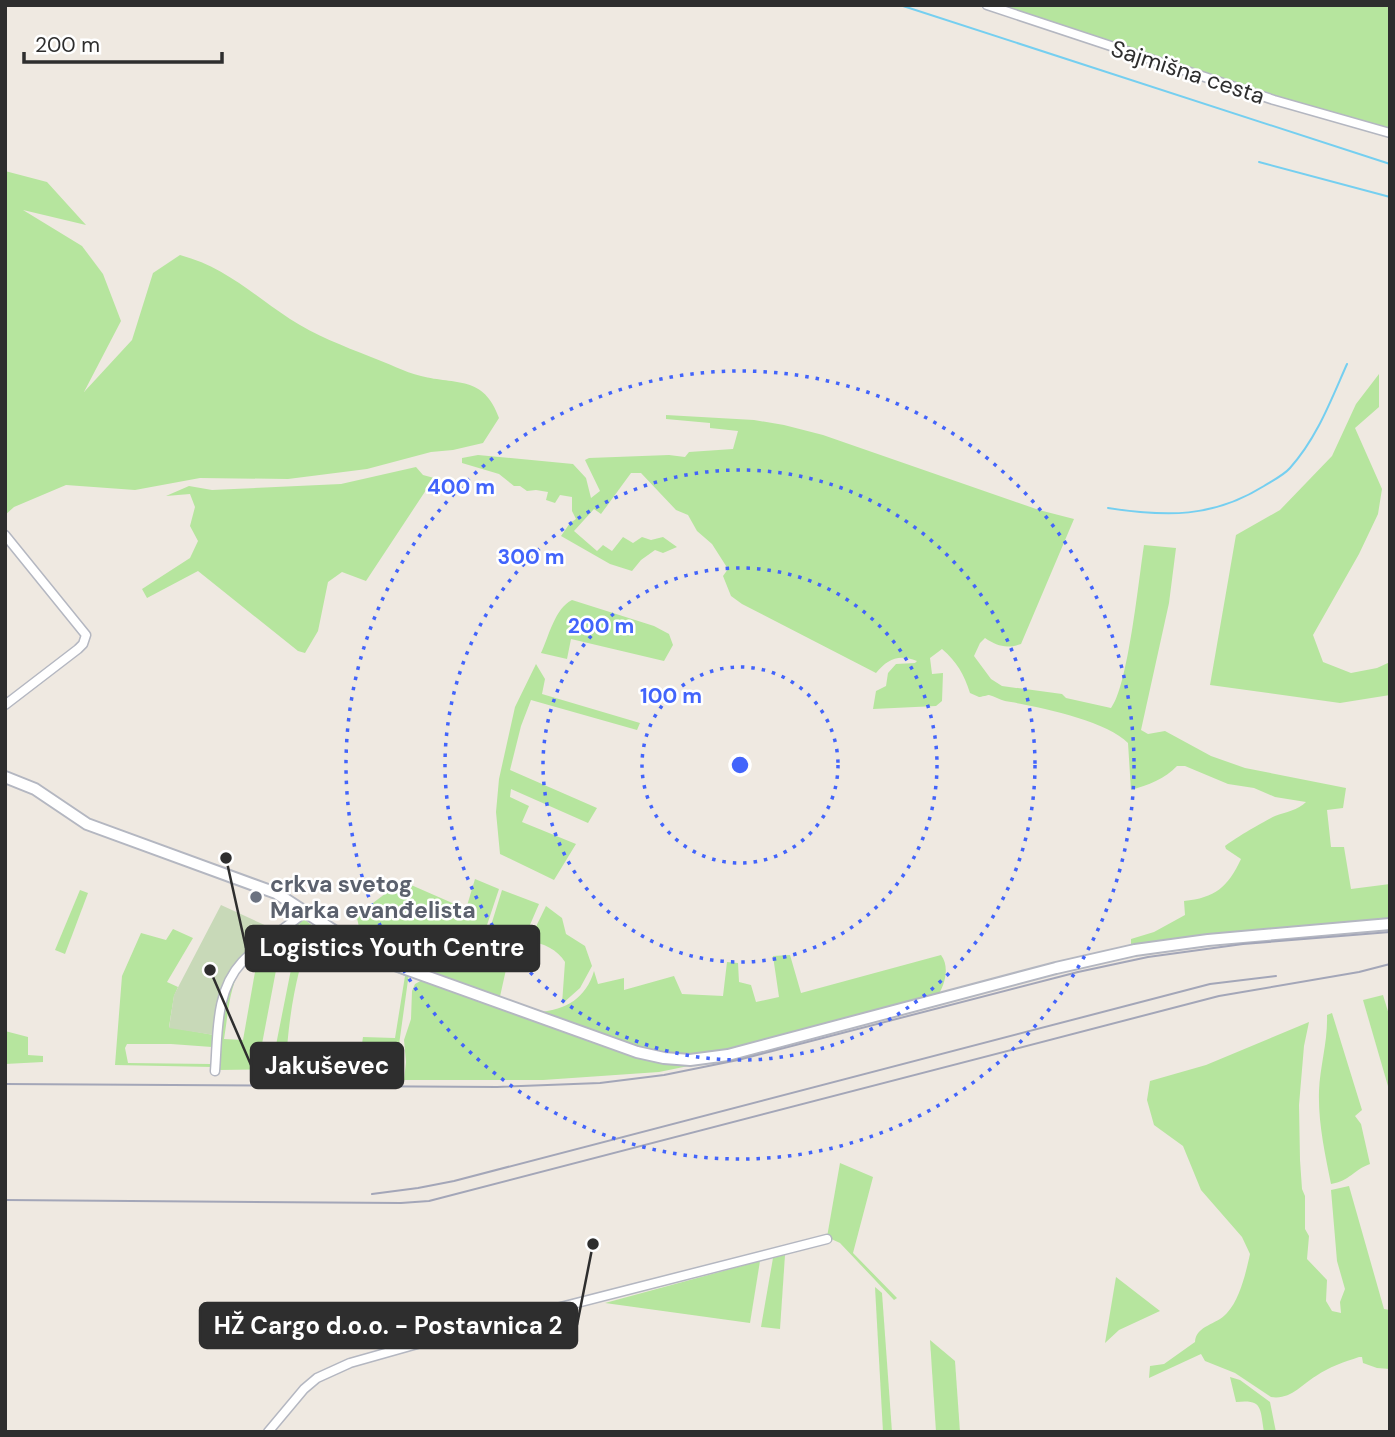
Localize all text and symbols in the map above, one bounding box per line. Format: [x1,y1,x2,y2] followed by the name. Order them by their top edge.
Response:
[24,21,222,65] scale bar
[35,31,100,59] text: 200 m
[1107,33,1269,111] street label: Sajmišna cesta
[427,473,495,501] text: 400 m
[498,543,564,571] text: 300 m
[568,612,634,640] text: 200 m
[640,682,702,710] text: 100 m
[728,753,752,777] centre of rings
[270,869,476,925] place label: crkva svetog Marka evanđelista
[248,889,264,905] marker: crkva svetog Marka evanđelista
[246,926,539,971] callout: Logistics Youth Centre
[260,932,524,963] text: Logistics Youth Centre
[251,1043,403,1088] callout: Jakuševec
[265,1050,389,1081] text: Jakuševec
[200,1303,577,1348] callout: HŽ Cargo d.o.o. - Postavnica 2
[214,1310,562,1341] text: HŽ Cargo d.o.o. - Postavnica 2

